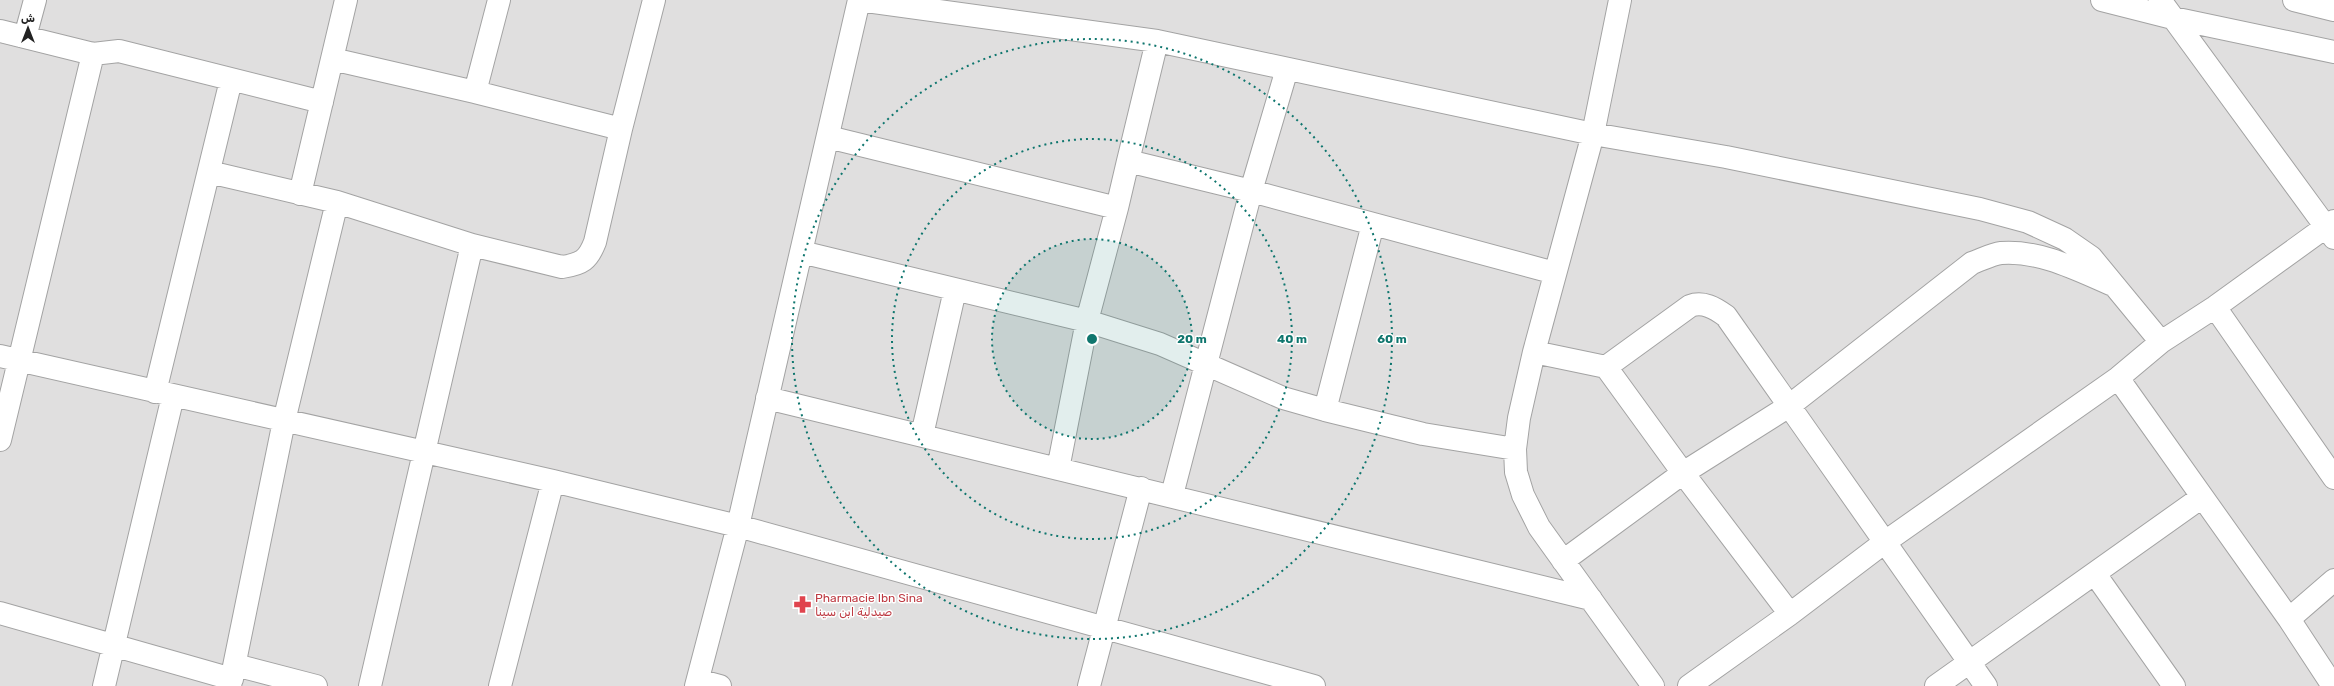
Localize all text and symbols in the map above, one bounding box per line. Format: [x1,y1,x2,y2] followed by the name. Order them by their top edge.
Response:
[8,8,48,48] north arrow
[21,12,35,25] text: ش
[1085,332,1099,346] centre of rings
[1177,332,1207,346] text: 20 m
[1277,332,1307,346] text: 40 m
[1377,332,1407,346] text: 60 m
[815,591,923,619] place label: Pharmacie Ibn Sina صيدلية ابن سينا
[792,595,812,615] pharmacy icon: Pharmacie Ibn Sina صيدلية ابن سينا

